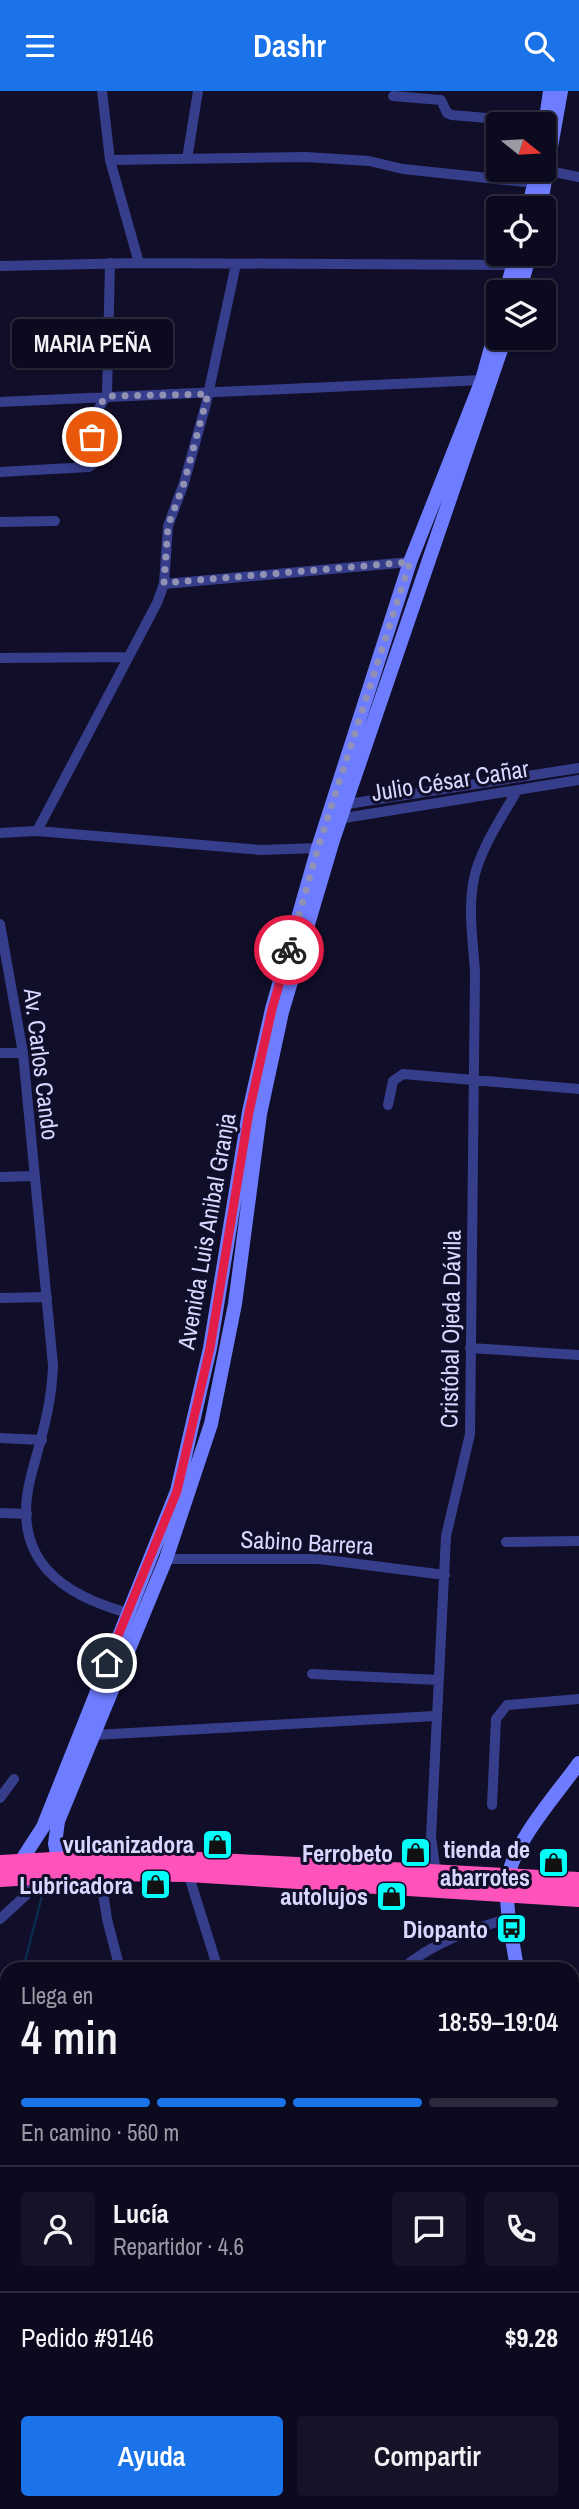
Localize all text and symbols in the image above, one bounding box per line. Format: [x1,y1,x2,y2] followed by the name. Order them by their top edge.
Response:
[253,24,326,67] text: Dashr
[21,27,59,65] icon: menu
[520,27,558,65] icon: search
[486,112,556,182] north arrow
[486,112,556,350] map controls
[486,196,556,266] button: locate
[486,280,556,350] button: layers
[11,318,172,367] callout: MARIA PEÑA
[34,328,151,359] text: MARIA PEÑA
[62,407,122,467] pin
[73,418,111,456] icon: bag
[369,752,531,808] street label: Julio César Cañar
[254,915,324,985] courier
[270,931,308,969] icon: bike
[17,985,67,1142] street label: Av. Carlos Cando
[169,1110,243,1353] street label: Avenida Luis Anibal Granja
[432,1230,468,1428] street label: Cristóbal Ojeda Dávila
[240,1523,375,1561] street label: Sabino Barrera
[77,1633,137,1693] pin
[88,1644,126,1682] icon: home
[200,1827,234,1861] shop icon: vulcanizadora
[63,1828,194,1860] place label: vulcanizadora
[440,1833,530,1893] place label: tienda de abarrotes
[399,1836,433,1870] shop icon: Ferrobeto
[302,1837,393,1869] place label: Ferrobeto
[536,1846,570,1880] shop icon: tienda de abarrotes
[139,1868,173,1902] shop icon: Lubricadora
[19,1869,133,1901] place label: Lubricadora
[374,1879,408,1913] shop icon: autolujos
[281,1880,368,1912] place label: autolujos
[494,1912,528,1946] bus stop icon: Diopanto
[403,1913,488,1945] place label: Diopanto
[21,1980,93,2011] text: Llega en
[438,2004,558,2039] text: 18:59–19:04
[21,2006,118,2068] text: 4 min
[21,2117,179,2148] text: En camino · 560 m
[21,2192,95,2266] button: person
[392,2192,466,2266] button: chat
[484,2192,558,2266] button: phone
[113,2196,169,2231] text: Lucía
[113,2231,244,2262] text: Repartidor · 4.6
[21,2320,154,2355] text: Pedido #9146
[505,2320,558,2355] text: $9.28
[21,2416,283,2496] button: Ayuda
[297,2416,558,2496] button: Compartir

